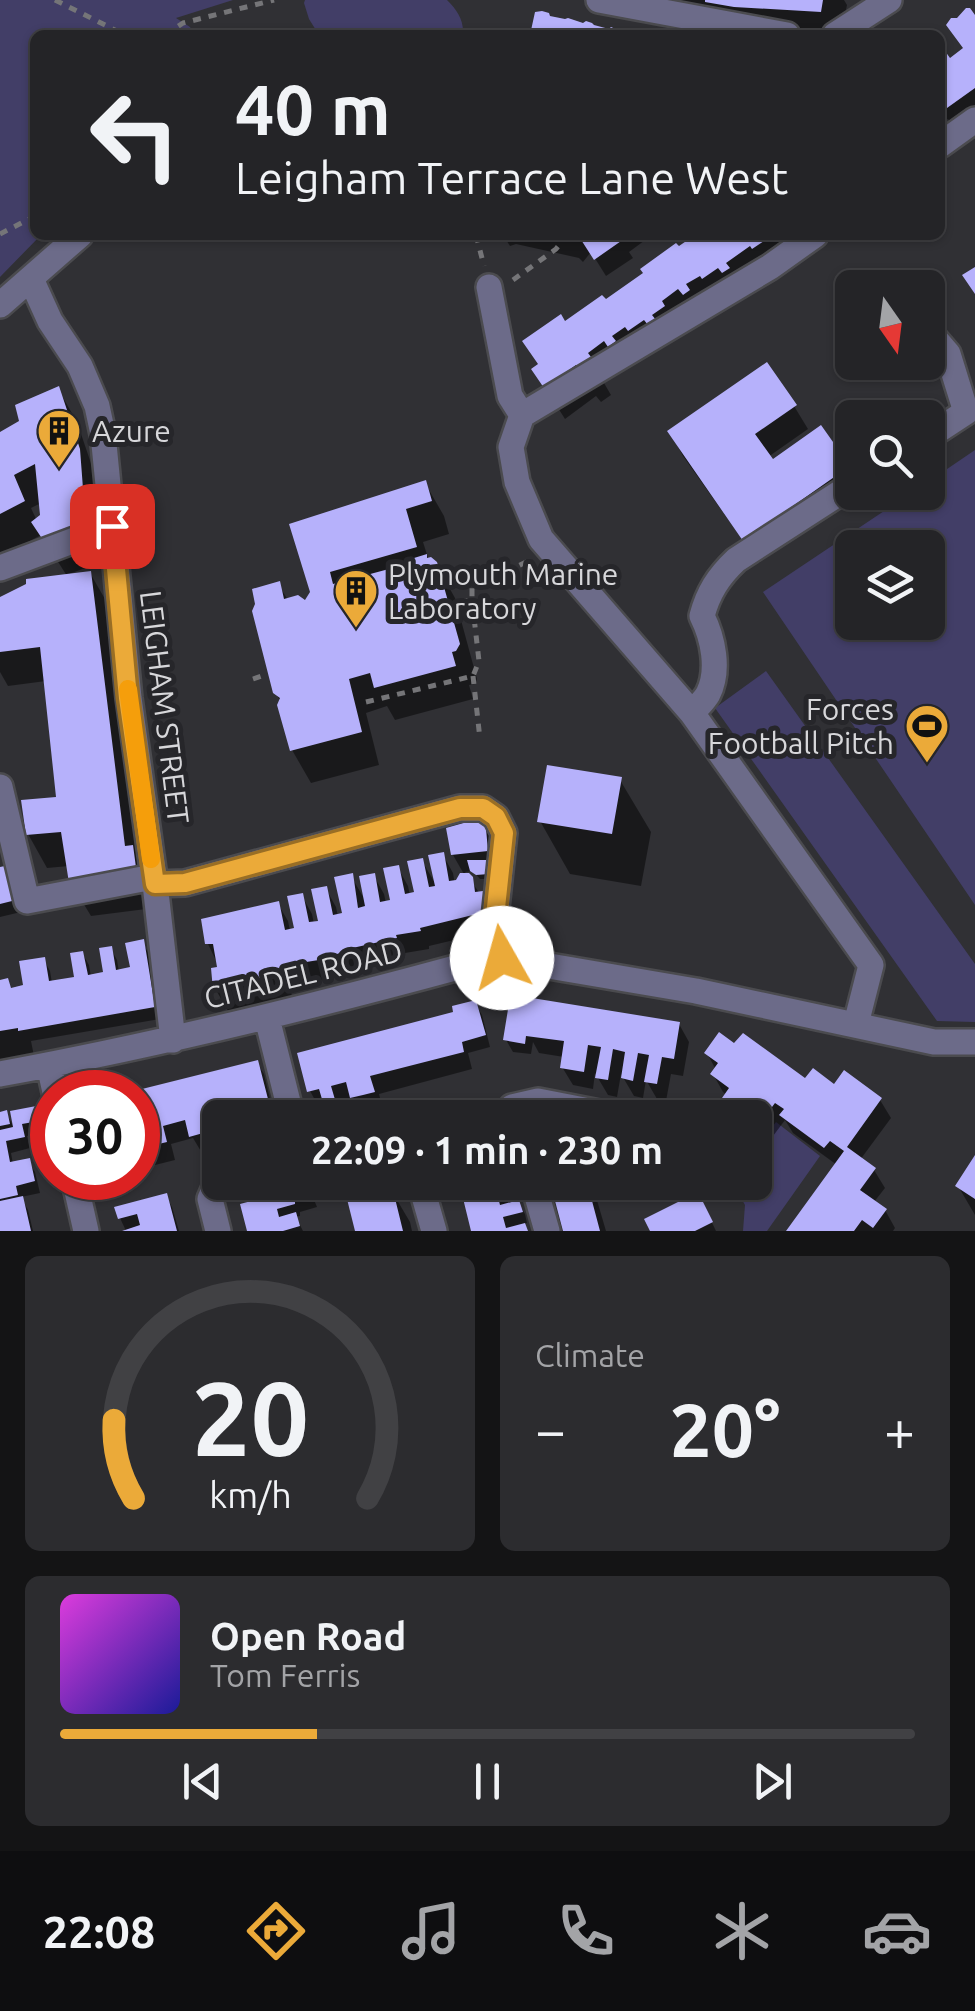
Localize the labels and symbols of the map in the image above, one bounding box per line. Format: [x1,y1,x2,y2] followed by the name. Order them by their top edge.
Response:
[835,270,945,380] north arrow
[36,408,82,469] building icon: Azure
[92,414,171,448] place label: Azure
[70,484,155,569] pin
[388,557,618,625] place label: Plymouth Marine Laboratory
[333,568,379,629] building icon: Plymouth Marine Laboratory
[134,589,196,826] street label: LEIGHAM STREET
[708,692,894,760] place label: Forces Football Pitch
[904,703,950,764] sports icon: Forces Football Pitch
[450,906,554,1010] position arrow
[200,933,406,1015] street label: CITADEL ROAD
[30,1070,160,1200] speed limit sign: 30

